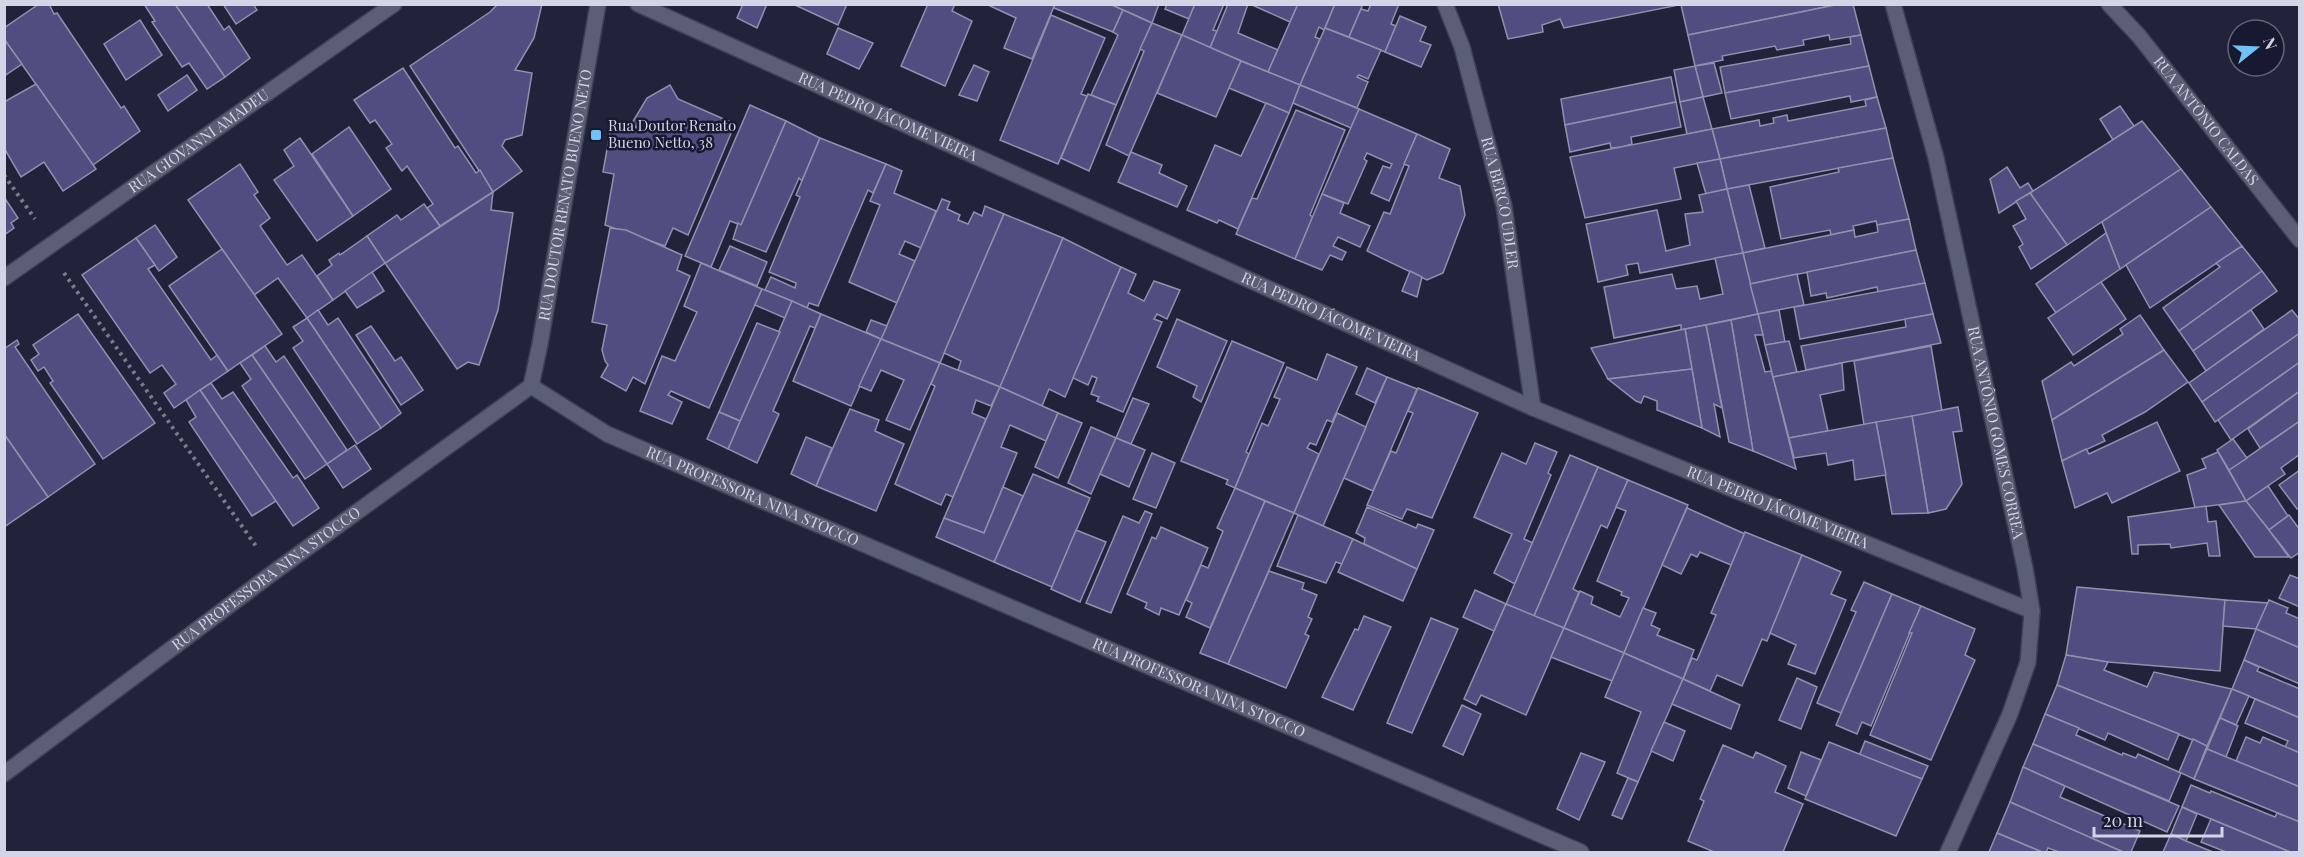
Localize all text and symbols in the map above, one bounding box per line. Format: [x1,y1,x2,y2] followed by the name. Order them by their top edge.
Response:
[2226,18,2286,78] north arrow
[2259,34,2283,52] text: N
[2150,52,2264,189] street label: RUA ANTÔNIO CALDAS
[795,67,981,165] street label: RUA PEDRO JÁCOME VIEIRA
[533,68,596,322] street label: RUA DOUTOR RENATO BUENO NETO
[124,84,273,197] street label: RUA GIOVANNI AMADEU
[608,115,736,152] place label: Rua Doutor Renato Bueno Netto, 38
[589,128,603,142] marker: Rua Doutor Renato Bueno Netto, 38
[1477,135,1524,271] street label: RUA BERCO UDLER
[1238,267,1424,365] street label: RUA PEDRO JÁCOME VIEIRA
[1964,324,2030,542] street label: RUA ANTÔNIO GOMES CORREA
[643,441,862,550] street label: RUA PROFESSORA NINA STOCCO
[1684,461,1872,553] street label: RUA PEDRO JÁCOME VIEIRA
[167,502,364,654] street label: RUA PROFESSORA NINA STOCCO
[1090,633,1309,742] street label: RUA PROFESSORA NINA STOCCO
[2094,800,2222,838] scale bar
[2103,808,2143,832] text: 20 m

